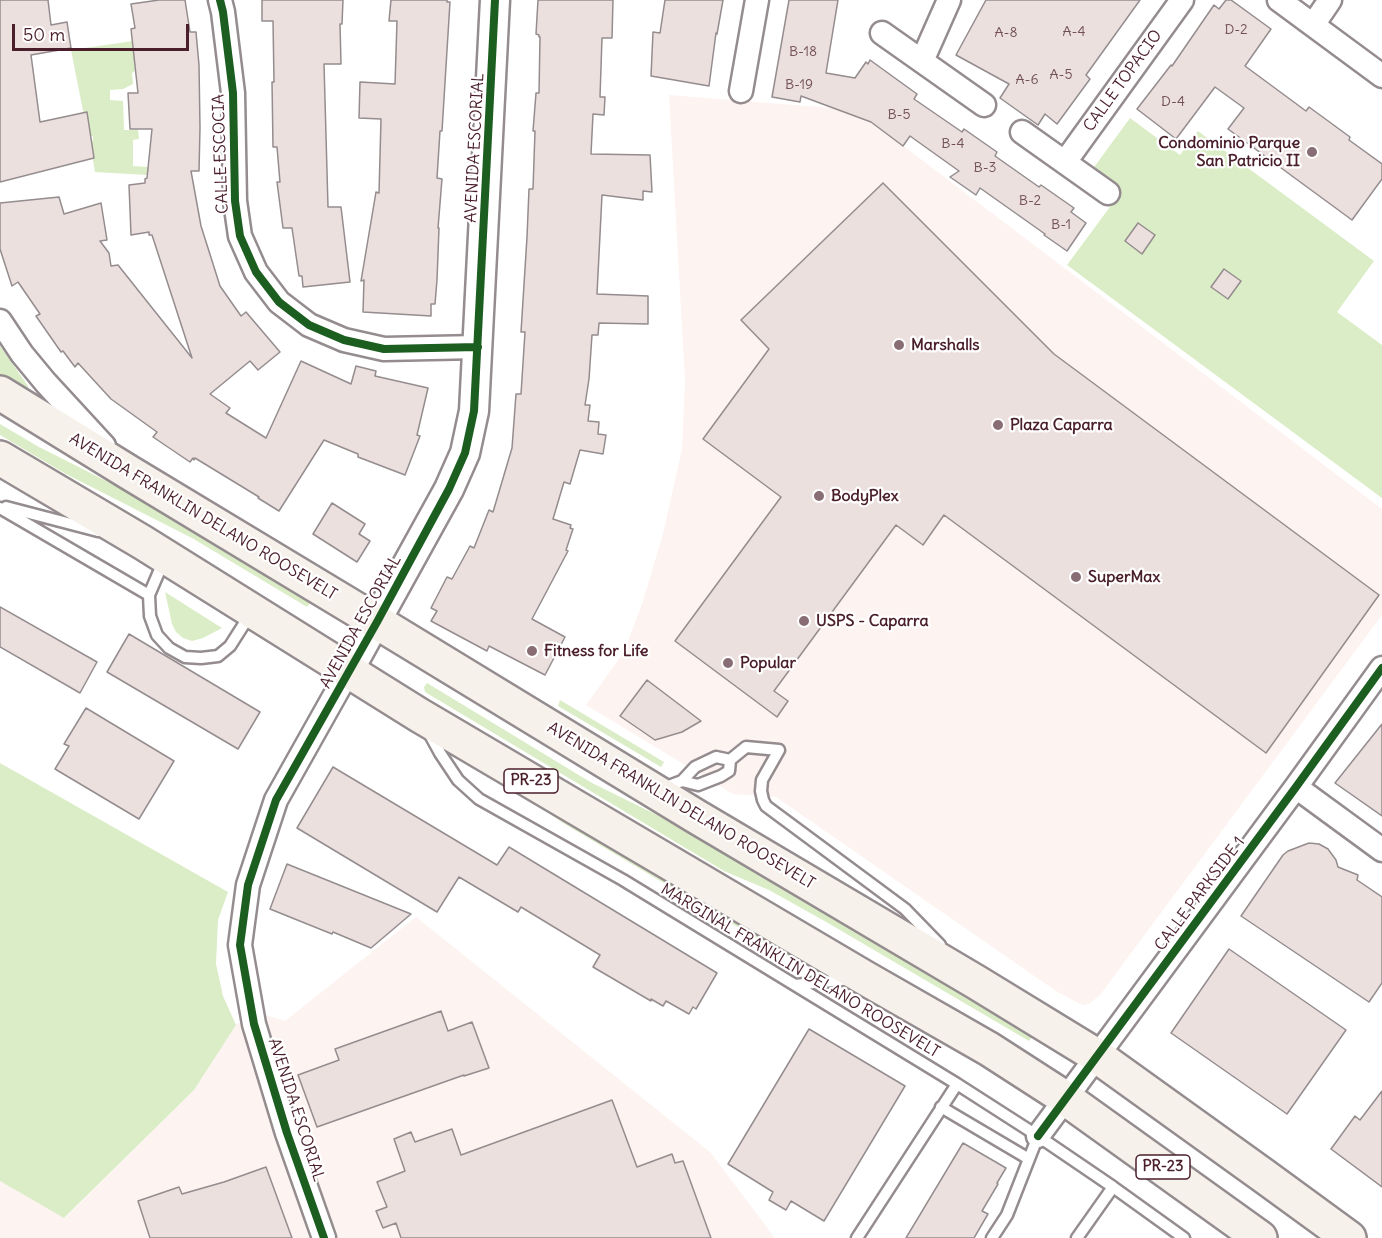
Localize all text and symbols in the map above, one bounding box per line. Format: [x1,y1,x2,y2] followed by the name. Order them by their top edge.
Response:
[15,12,192,50] scale bar
[1224,22,1248,38] house number: D-2
[23,23,65,46] text: 50 m
[1062,24,1086,40] house number: A-4
[994,25,1018,41] house number: A-8
[1080,27,1166,135] street label: CALLE TOPACIO
[789,44,817,60] house number: B-18
[1049,67,1073,83] house number: A-5
[1015,72,1039,88] house number: A-6
[461,73,489,223] street label: AVENIDA ESCORIAL
[785,77,813,93] house number: B-19
[209,94,233,214] street label: CALLE ESCOCIA
[1161,94,1185,110] house number: D-4
[887,107,911,123] house number: B-5
[1158,133,1300,171] place label: Condominio Parque San Patricio II
[941,136,965,152] house number: B-4
[1305,145,1319,159] marker: Condominio Parque San Patricio II
[974,160,996,176] house number: B-3
[1019,193,1041,209] house number: B-2
[1051,217,1071,233] house number: B-1
[911,335,980,355] place label: Marshalls
[892,338,906,352] marker: Marshalls
[1010,415,1113,435] place label: Plaza Caparra
[991,418,1005,432] marker: Plaza Caparra
[66,429,340,605] street label: AVENIDA FRANKLIN DELANO ROOSEVELT
[831,486,899,506] place label: BodyPlex
[812,489,826,503] marker: BodyPlex
[316,552,406,692] street label: AVENIDA ESCORIAL
[1088,567,1160,587] place label: SuperMax
[1069,570,1083,584] marker: SuperMax
[816,611,929,631] place label: USPS - Caparra
[797,614,811,628] marker: USPS - Caparra
[544,641,648,661] place label: Fitness for Life
[525,644,539,658] marker: Fitness for Life
[740,653,796,673] place label: Popular
[721,656,735,670] marker: Popular
[544,718,818,894] street label: AVENIDA FRANKLIN DELANO ROOSEVELT
[504,769,558,793] road number: PR-23
[1151,833,1249,955] street label: CALLE PARKSIDE 1
[657,880,943,1062] street label: MARGINAL FRANKLIN DELANO ROOSEVELT
[264,1036,328,1184] street label: AVENIDA ESCORIAL
[1136,1155,1190,1179] road number: PR-23

